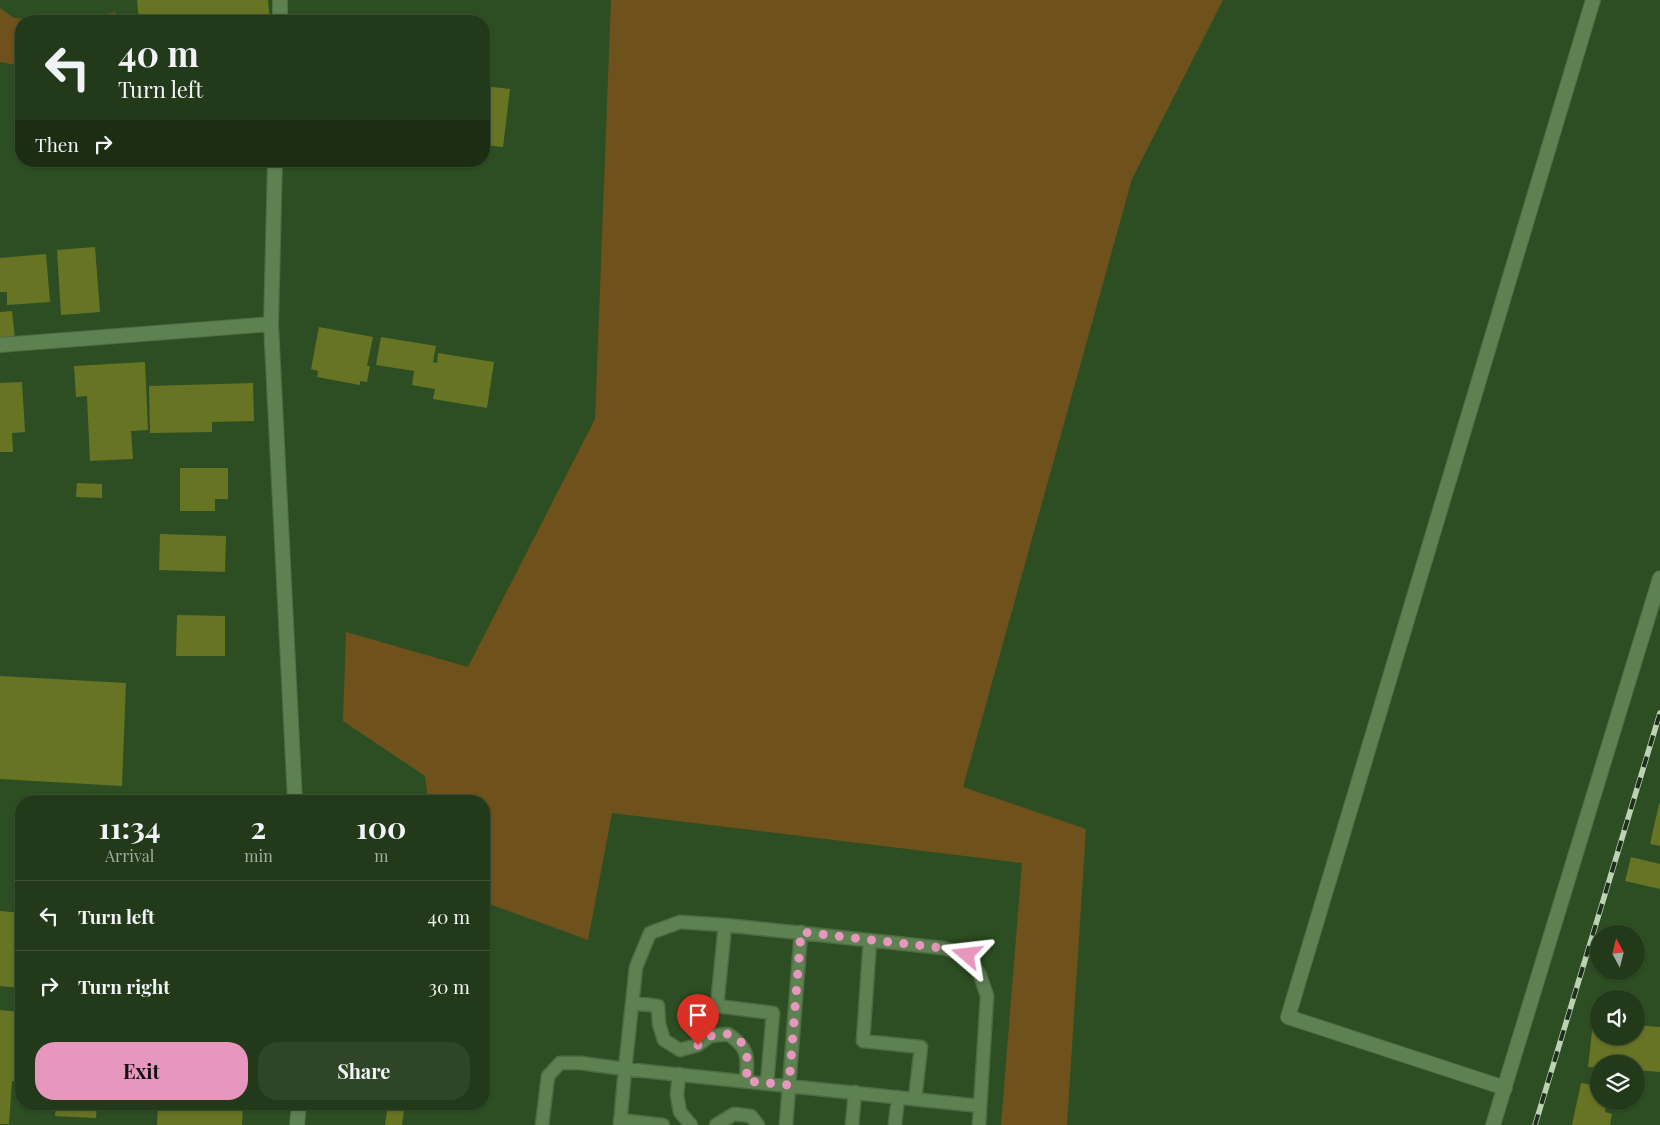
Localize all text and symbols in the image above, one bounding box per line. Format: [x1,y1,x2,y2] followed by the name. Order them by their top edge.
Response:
[118,29,199,76] text: 40 m
[35,35,100,100] icon: left
[118,74,203,104] text: Turn left
[89,130,117,158] icon: right
[35,131,79,157] text: Then
[99,807,161,847] text: 11:34
[251,807,266,847] text: 2
[356,807,406,847] text: 100
[105,845,154,866] text: Arrival
[244,845,273,866] text: min
[374,845,388,866] text: m
[35,902,63,930] icon: left
[78,903,155,929] text: Turn left
[428,903,470,929] text: 40 m
[1590,925,1645,980] north arrow
[1590,925,1645,1110] map controls
[940,928,992,980] position arrow
[35,972,63,1000] icon: right
[78,973,170,999] text: Turn right
[428,973,470,999] text: 30 m
[1590,990,1645,1045] button: sound
[677,994,719,1045] pin
[684,1001,712,1029] icon: arrive
[35,1042,248,1100] button: Exit
[258,1042,470,1100] button: Share
[1590,1055,1645,1110] button: layers

